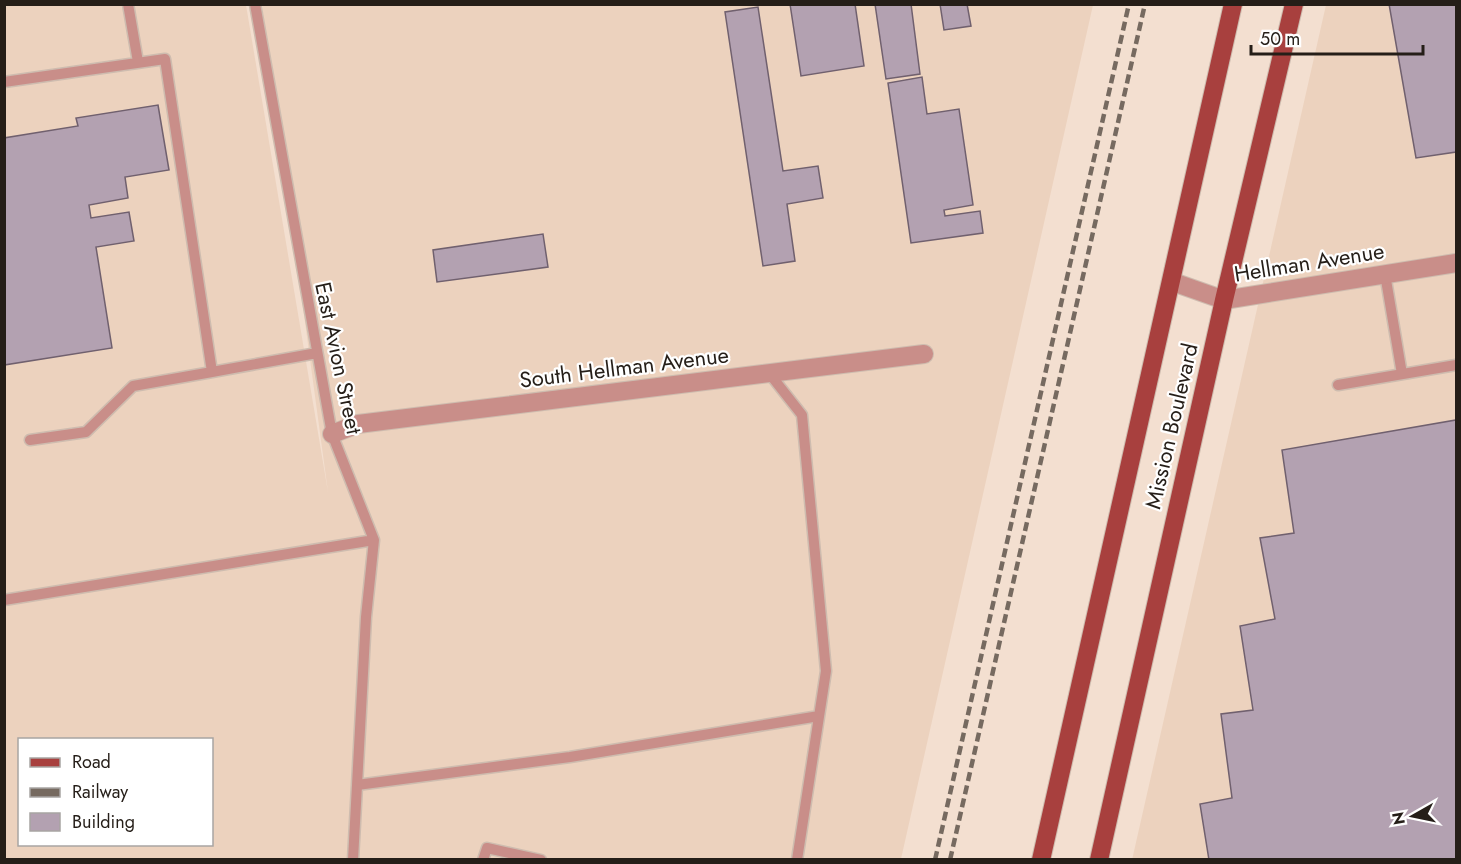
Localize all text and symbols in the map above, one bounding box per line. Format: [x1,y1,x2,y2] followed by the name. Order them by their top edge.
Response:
[1251,18,1424,56] scale bar
[1260,26,1300,52] text: 50 m
[1232,234,1386,290] street label: Hellman Avenue
[307,279,371,438] street label: East Avion Street
[518,338,730,396] street label: South Hellman Avenue
[1136,340,1206,512] street label: Mission Boulevard
[18,738,213,846] legend
[72,749,111,775] text: Road
[72,779,128,805] text: Railway
[1383,786,1443,846] north arrow
[72,809,135,835] text: Building
[1386,810,1411,826] text: N

